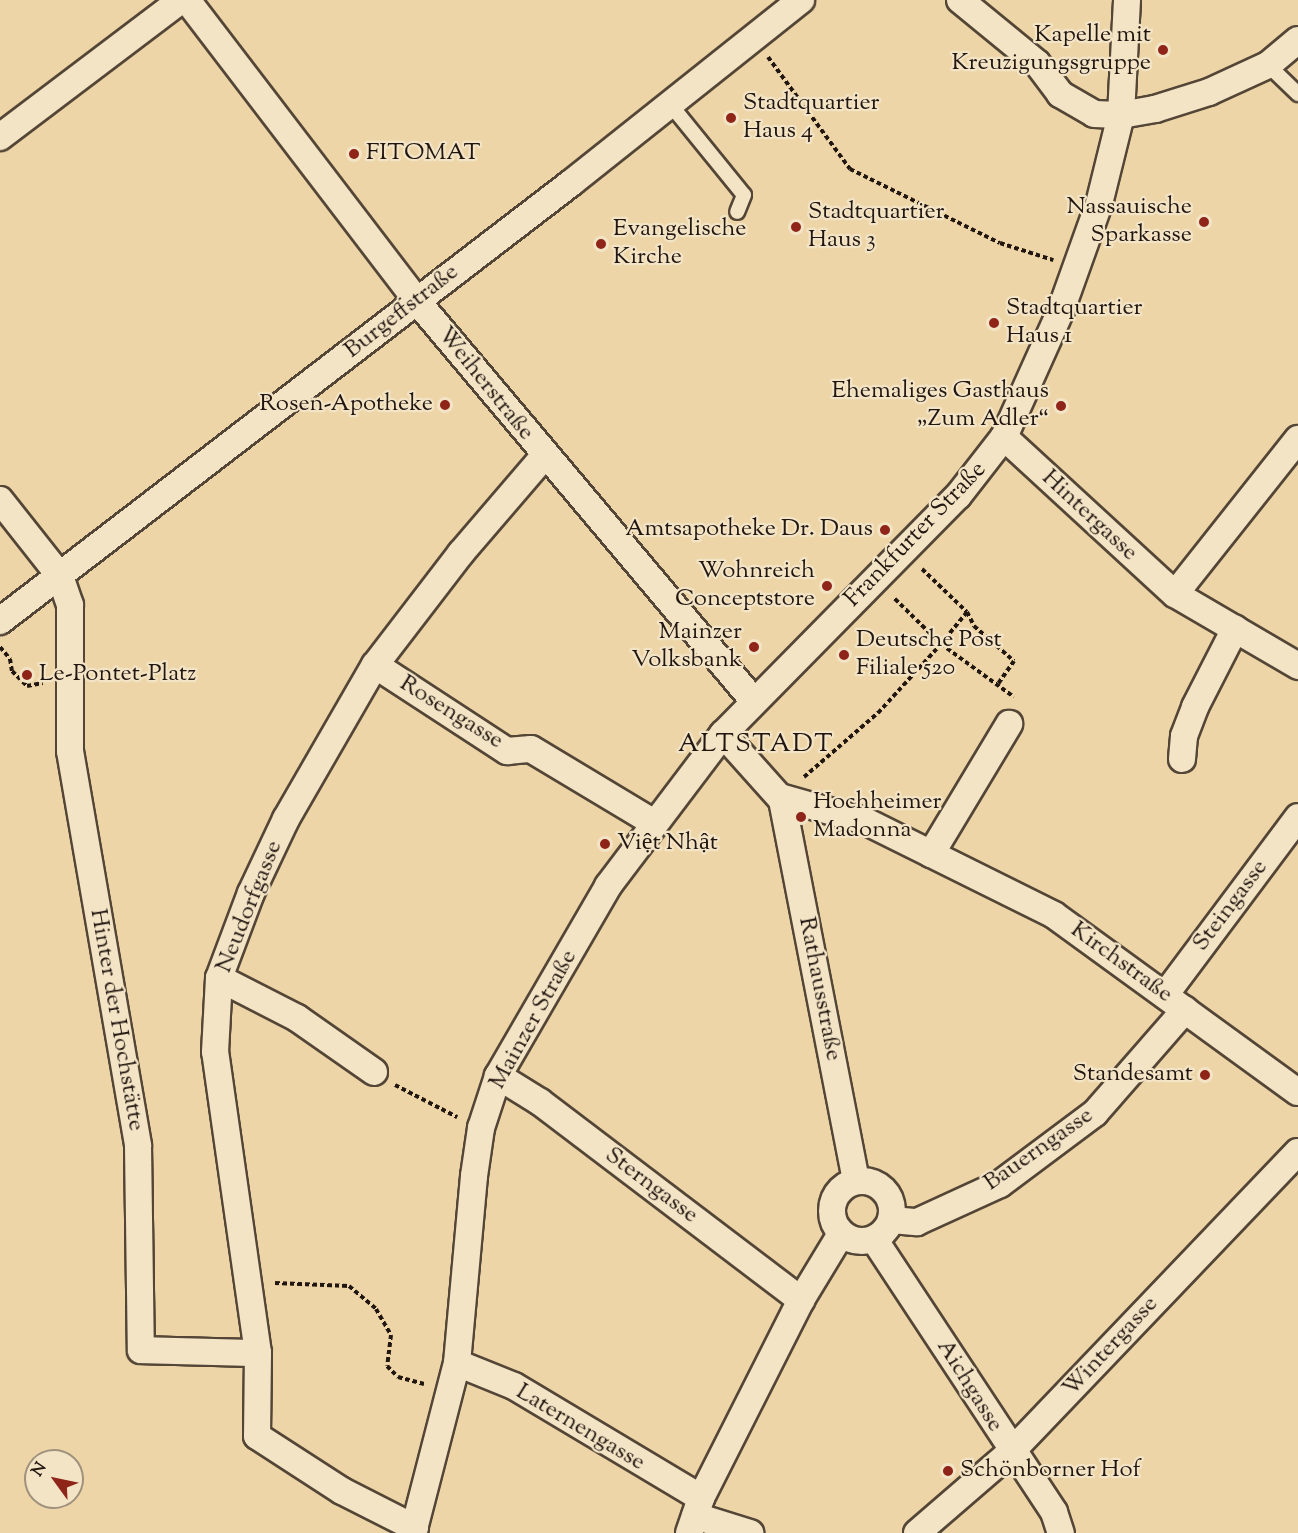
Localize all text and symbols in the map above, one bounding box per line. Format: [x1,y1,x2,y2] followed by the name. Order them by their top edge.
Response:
[952,22,1151,78] place label: Kapelle mit Kreuzigungsgruppe
[1156,43,1170,57] marker: Kapelle mit Kreuzigungsgruppe
[743,90,880,146] place label: Stadtquartier Haus 4
[724,111,738,125] marker: Stadtquartier Haus 4
[366,140,480,168] place label: FITOMAT
[347,147,361,161] marker: FITOMAT
[1066,194,1192,250] place label: Nassauische Sparkasse
[808,199,945,255] place label: Stadtquartier Haus 3
[1197,215,1211,229] marker: Nassauische Sparkasse
[613,216,746,272] place label: Evangelische Kirche
[789,220,803,234] marker: Stadtquartier Haus 3
[594,237,608,251] marker: Evangelische Kirche
[339,259,465,365] street label: Burgeffstraße
[1006,295,1143,351] place label: Stadtquartier Haus 1
[987,316,1001,330] marker: Stadtquartier Haus 1
[430,321,540,447] street label: Weiherstraße
[831,378,1049,434] place label: Ehemaliges Gasthaus „Zum Adler“
[259,391,433,419] place label: Rosen-Apotheke
[438,398,452,412] marker: Rosen-Apotheke
[1054,399,1068,413] marker: Ehemaliges Gasthaus „Zum Adler“
[839,456,993,614] street label: Frankfurter Straße
[1035,464,1143,568] street label: Hintergasse
[625,516,873,544] place label: Amtsapotheke Dr. Daus
[878,523,892,537] marker: Amtsapotheke Dr. Daus
[675,558,815,614] place label: Wohnreich Conceptstore
[820,579,834,593] marker: Wohnreich Conceptstore
[631,619,742,675] place label: Mainzer Volksbank
[856,627,1002,683] place label: Deutsche Post Filiale 520
[747,640,761,654] marker: Mainzer Volksbank
[837,648,851,662] marker: Deutsche Post Filiale 520
[39,661,196,689] place label: Le-Pontet-Platz
[20,668,34,682] marker: Le-Pontet-Platz
[394,670,508,756] street label: Rosengasse
[678,729,834,761] district label: ALTSTADT
[813,789,942,845] place label: Hochheimer Madonna
[794,810,808,824] marker: Hochheimer Madonna
[617,830,718,858] place label: Việt Nhật
[210,837,290,977] street label: Neudorfgasse
[598,837,612,851] marker: Việt Nhật
[1187,854,1275,958] street label: Steingasse
[82,907,150,1133] street label: Hinter der Hochstätte
[791,915,847,1063] street label: Rathausstraße
[1064,916,1178,1010] street label: Kirchstraße
[484,945,584,1095] street label: Mainzer Straße
[1073,1061,1193,1089] place label: Standesamt
[1198,1068,1212,1082] marker: Standesamt
[979,1102,1099,1198] street label: Bauerngasse
[599,1142,703,1230] street label: Sterngasse
[1057,1291,1165,1403] street label: Wintergasse
[929,1334,1009,1438] street label: Aichgasse
[510,1378,650,1478] street label: Laternengasse
[24,1449,84,1509] north arrow
[960,1457,1141,1485] place label: Schönborner Hof
[27,1458,53,1482] text: N
[941,1464,955,1478] marker: Schönborner Hof

